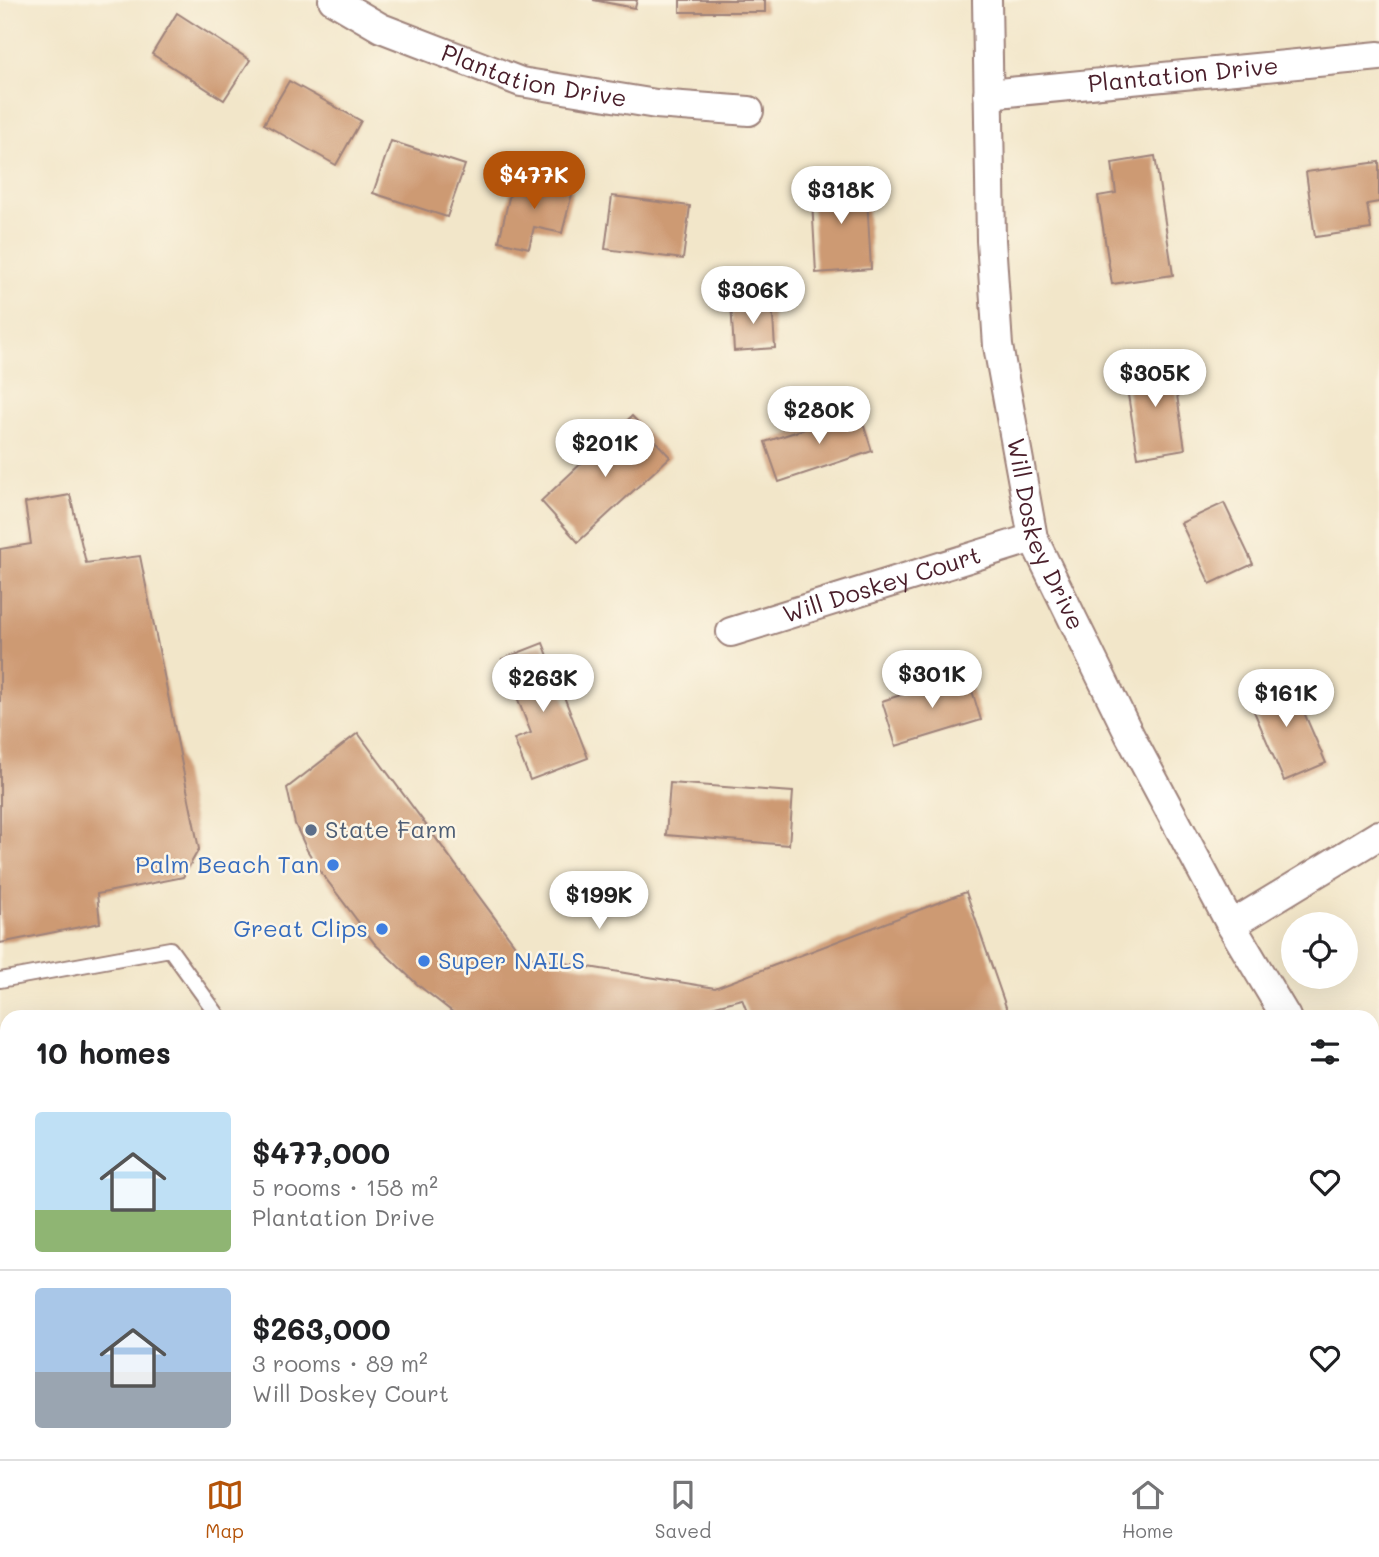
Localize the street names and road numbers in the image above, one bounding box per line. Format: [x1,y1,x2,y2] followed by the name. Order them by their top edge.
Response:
[437,36,629,113] street label: Plantation Drive
[1086,49,1280,98] street label: Plantation Drive
[1001,435,1092,634] street label: Will Doskey Drive
[779,538,984,629] street label: Will Doskey Court

